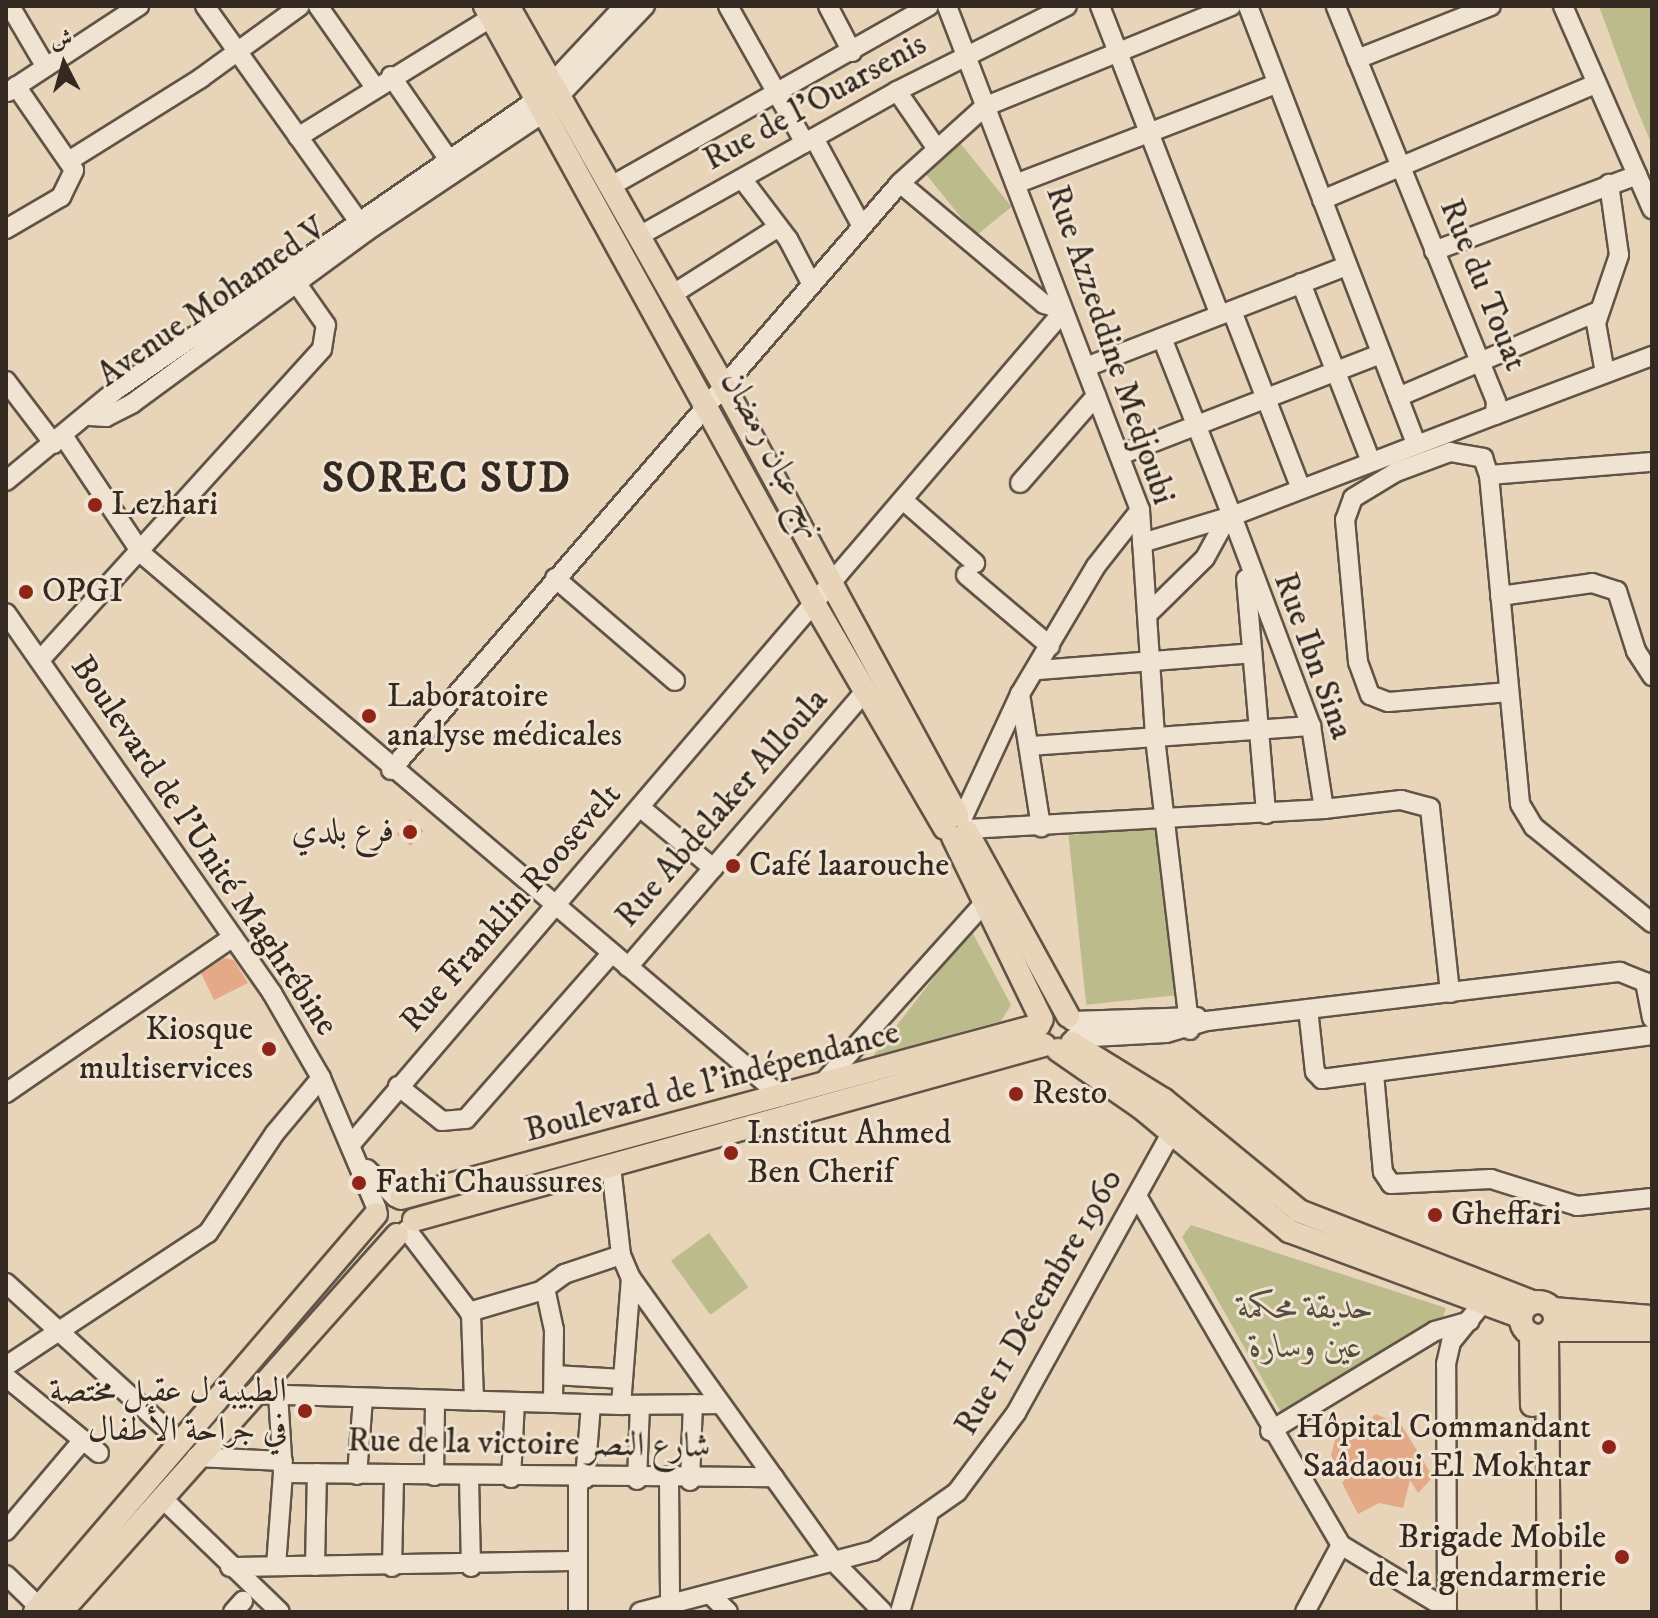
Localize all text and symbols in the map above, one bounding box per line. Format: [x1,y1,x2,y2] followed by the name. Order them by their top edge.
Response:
[24,24,104,104] north arrow
[696,24,934,180] street label: Rue de l'Ouarsenis
[49,25,74,54] text: ش
[1036,180,1184,510] street label: Rue Azzeddine Medjoubi
[1430,193,1536,377] street label: Rue du Touat
[90,208,334,396] street label: Avenue Mohamed V
[712,364,834,546] street label: نهج عبان رمضان
[322,454,572,504] district label: SOREC SUD
[111,485,218,525] place label: Lezhari
[86,496,104,514] marker: Lezhari
[1264,567,1362,745] street label: Rue Ibn Sina
[42,572,123,612] place label: OPGI
[17,583,35,601] marker: OPGI
[61,648,347,1044] street label: Boulevard de l'Unité Maghrébine
[387,676,622,756] place label: Laboratoire analyse médicales
[607,680,837,936] street label: Rue Abdelaker Alloula
[358,705,380,727] marker: Laboratoire analyse médicales
[392,775,630,1041] street label: Rue Franklin Roosevelt
[291,812,394,852] place label: فرع بلدي
[401,823,419,841] marker: فرع بلدي
[749,846,949,886] place label: Café laarouche
[724,857,742,875] marker: Café laarouche
[79,1009,253,1088] place label: Kiosque multiservices
[520,1012,904,1152] street label: Boulevard de l'indépendance
[260,1040,278,1058] marker: Kiosque multiservices
[1032,1074,1107,1114] place label: Resto
[1007,1085,1025,1103] marker: Resto
[747,1113,951,1192] place label: Institut Ahmed Ben Cherif
[722,1144,740,1162] marker: Institut Ahmed Ben Cherif
[946,1161,1132,1443] street label: Rue 11 Décembre 1960
[375,1163,603,1203] place label: Fathi Chaussures
[350,1174,368,1192] marker: Fathi Chaussures
[1451,1195,1561,1235] place label: Gheffari
[1426,1206,1444,1224] marker: Gheffari
[1238,1288,1374,1368] park label: حديقة محكمة عين وسارة
[49,1371,287,1450] place label: الطبيبة ل عقيل مختصة في جراحة الأطفال
[294,1400,316,1422] marker: الطبيبة ل عقيل مختصة في جراحة الأطفال
[1296,1407,1591,1486] place label: Hôpital Commandant Saâdaoui El Mokhtar
[347,1420,711,1468] street label: Rue de la victoire شارع النصر
[1598,1436,1620,1458] marker: Hôpital Commandant Saâdaoui El Mokhtar
[1368,1517,1606,1596] place label: Brigade Mobile de la gendarmerie
[1613,1548,1631,1566] marker: Brigade Mobile de la gendarmerie

